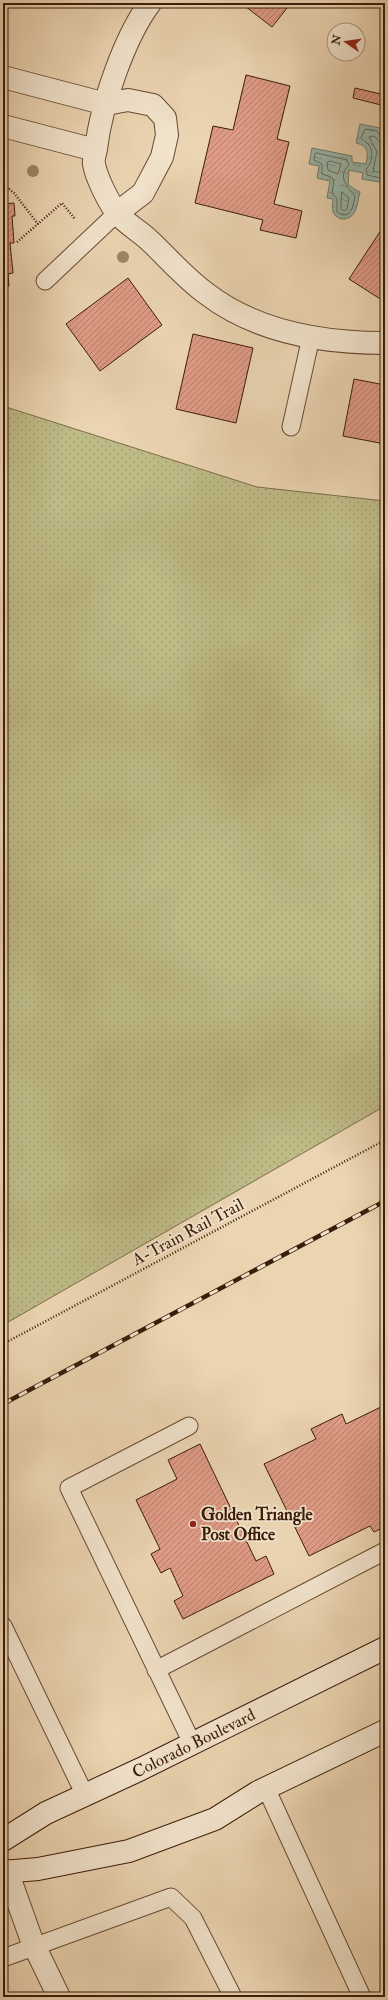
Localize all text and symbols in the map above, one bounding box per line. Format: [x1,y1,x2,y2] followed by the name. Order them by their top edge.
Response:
[326,22,366,62] north arrow
[329,32,344,47] text: N
[128,1193,248,1271] street label: A-Train Rail Trail
[201,1504,314,1545] place label: Golden Triangle Post Office
[188,1519,198,1529] marker: Golden Triangle Post Office
[128,1703,259,1782] street label: Colorado Boulevard

